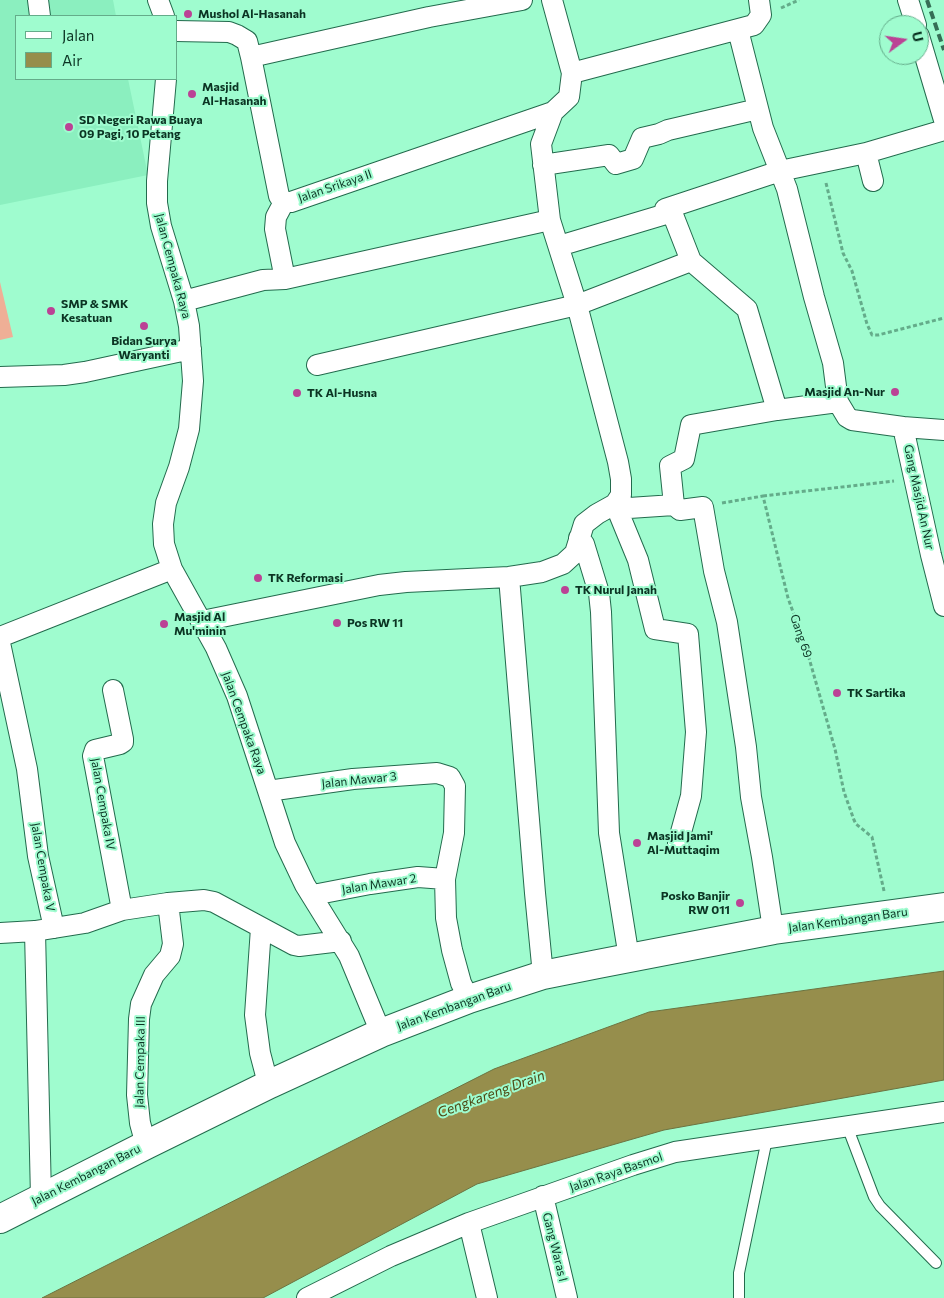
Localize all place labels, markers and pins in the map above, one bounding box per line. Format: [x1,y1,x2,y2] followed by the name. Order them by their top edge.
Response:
[198,7,306,21] place label: Mushol Al-Hasanah
[182,8,194,20] marker: Mushol Al-Hasanah
[202,80,266,108] place label: Masjid Al-Hasanah
[186,88,198,100] marker: Masjid Al-Hasanah
[79,113,203,141] place label: SD Negeri Rawa Buaya 09 Pagi, 10 Petang
[63,121,75,133] marker: SD Negeri Rawa Buaya 09 Pagi, 10 Petang
[61,297,128,325] place label: SMP & SMK Kesatuan
[45,305,57,317] marker: SMP & SMK Kesatuan
[138,320,150,332] marker: Bidan Surya Waryanti
[111,334,177,362] place label: Bidan Surya Waryanti
[804,385,885,399] place label: Masjid An-Nur
[307,386,377,400] place label: TK Al-Husna
[889,386,901,398] marker: Masjid An-Nur
[291,387,303,399] marker: TK Al-Husna
[268,571,343,585] place label: TK Reformasi
[252,572,264,584] marker: TK Reformasi
[575,583,657,597] place label: TK Nurul Janah
[559,584,571,596] marker: TK Nurul Janah
[174,610,226,638] place label: Masjid Al Mu'minin
[347,616,403,630] place label: Pos RW 11
[331,617,343,629] marker: Pos RW 11
[158,618,170,630] marker: Masjid Al Mu'minin
[847,686,906,700] place label: TK Sartika
[831,687,843,699] marker: TK Sartika
[647,829,720,857] place label: Masjid Jami' Al-Muttaqim
[631,837,643,849] marker: Masjid Jami' Al-Muttaqim
[661,889,730,917] place label: Posko Banjir RW 011
[734,897,746,909] marker: Posko Banjir RW 011

